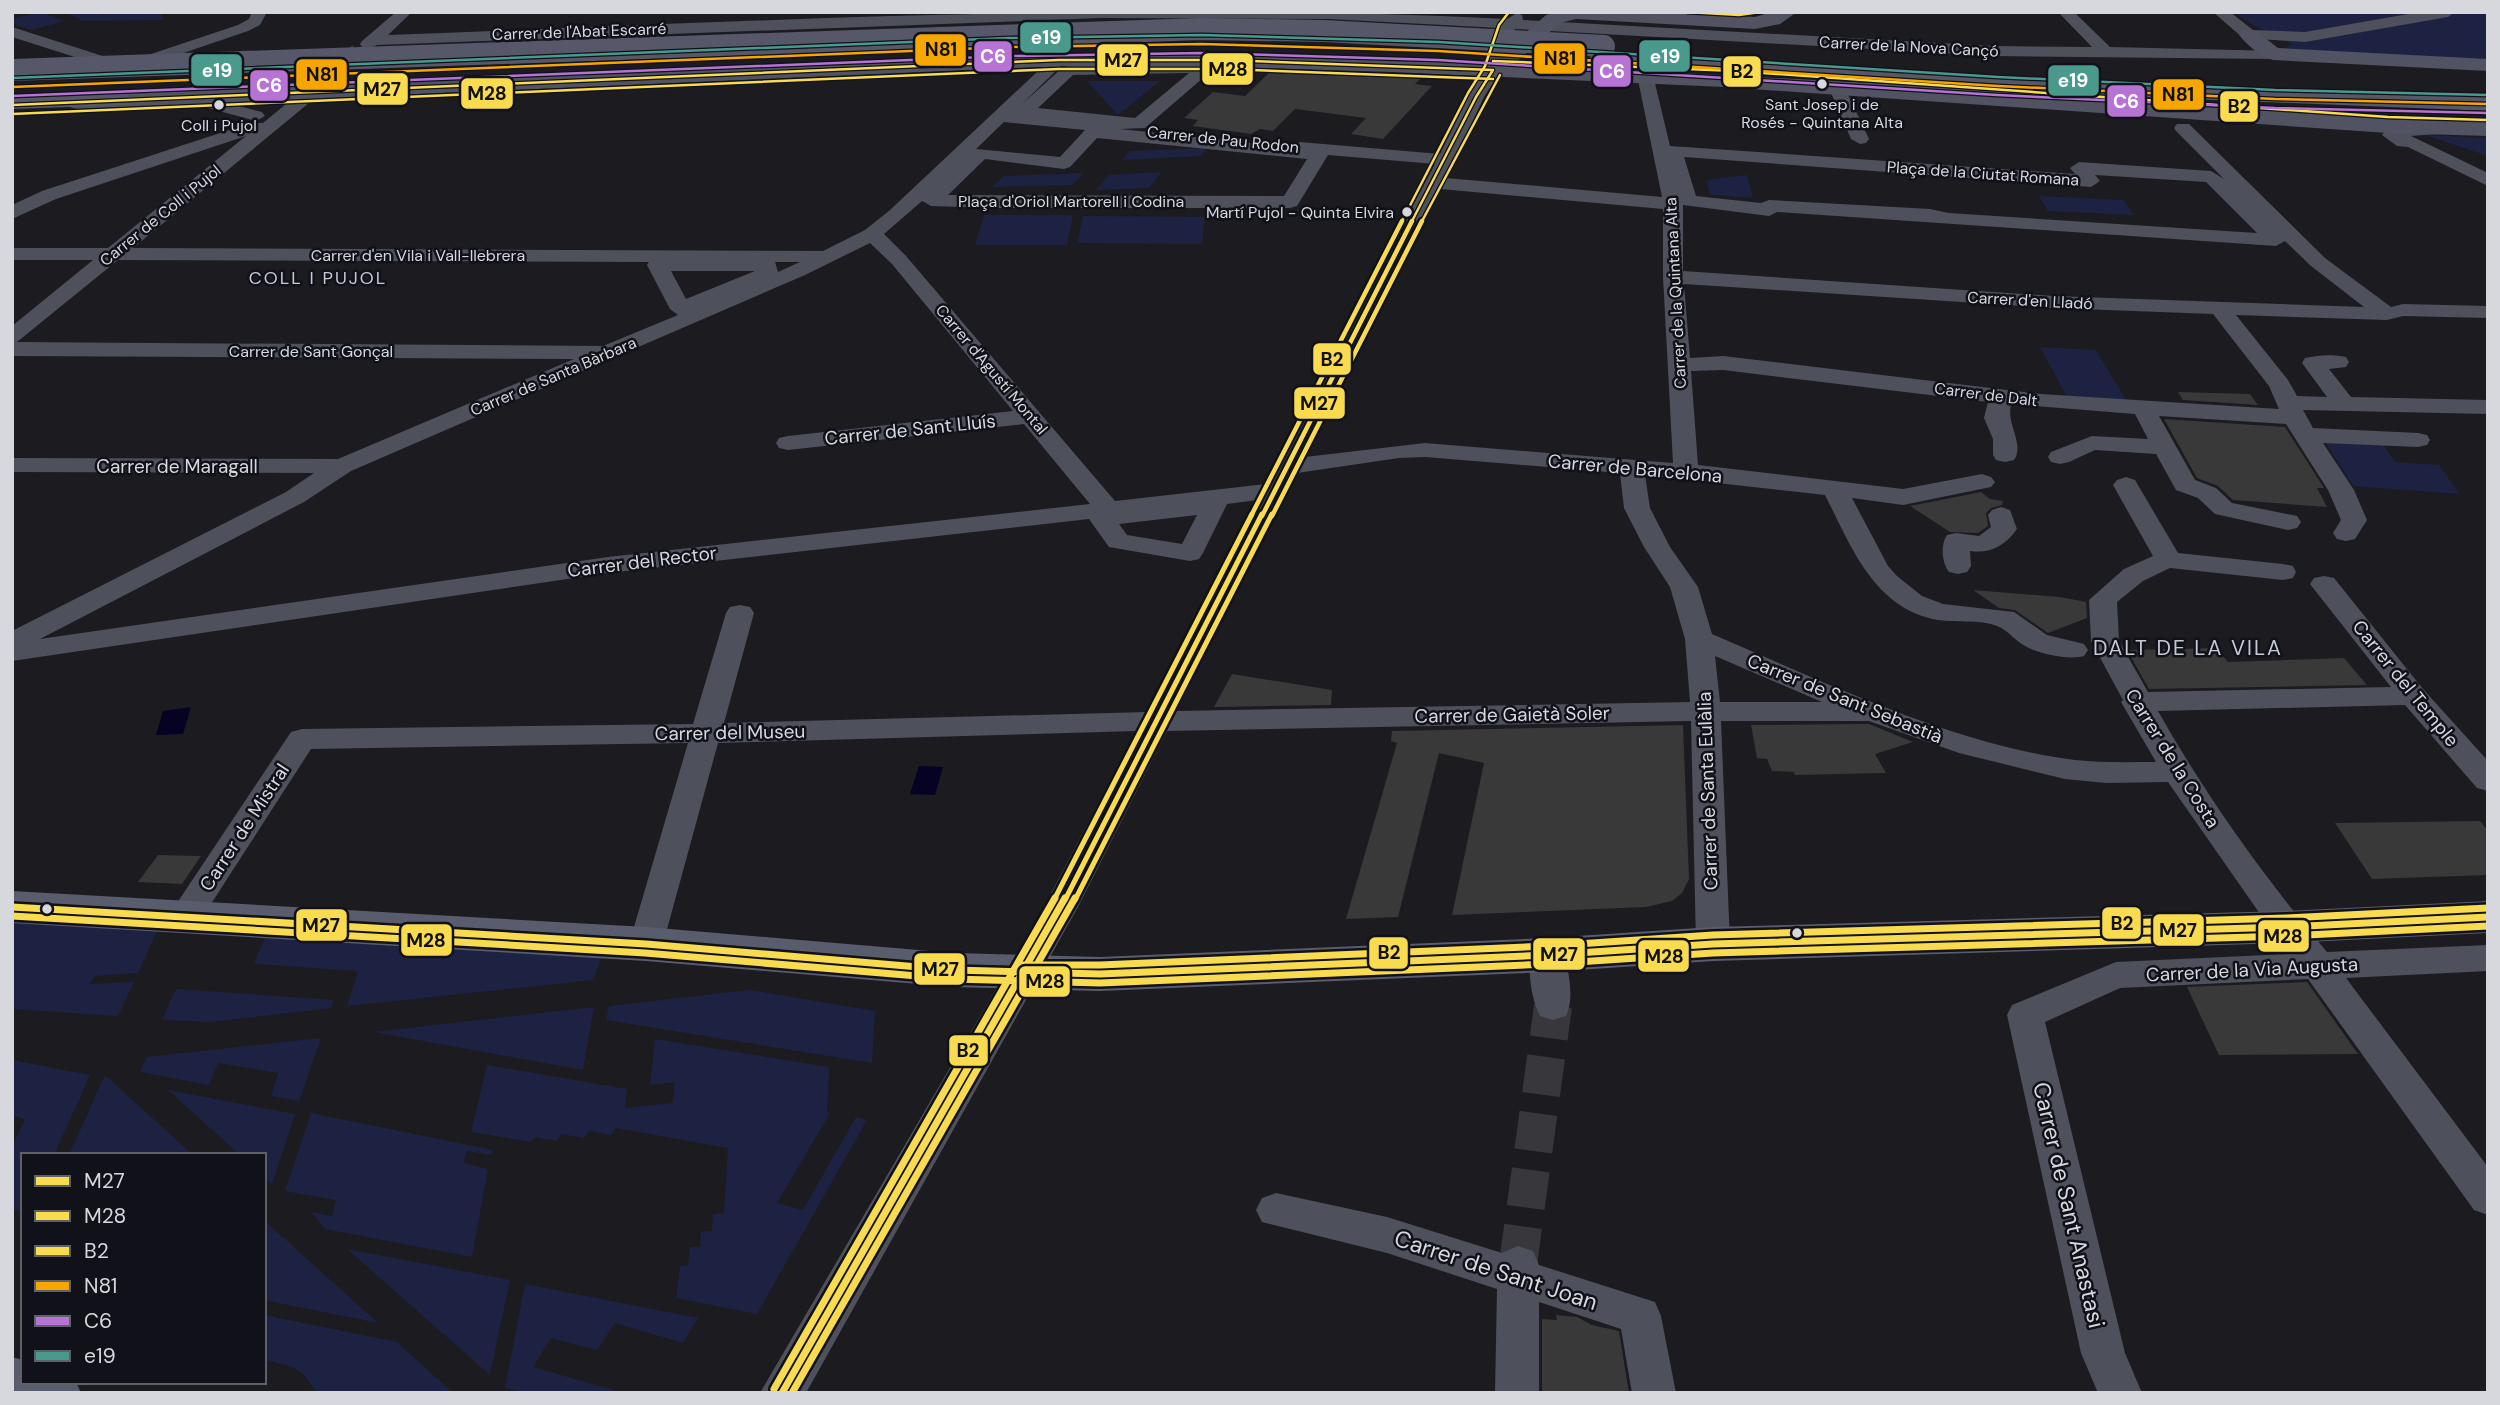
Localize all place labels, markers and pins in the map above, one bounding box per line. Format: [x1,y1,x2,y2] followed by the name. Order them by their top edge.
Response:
[1815,77,1829,91] marker: Sant Josep i de Rosés - Quintana Alta
[1741,94,1903,133] place label: Sant Josep i de Rosés - Quintana Alta
[212,98,226,112] marker: Coll i Pujol
[181,115,257,136] place label: Coll i Pujol
[1206,202,1394,223] place label: Martí Pujol - Quinta Elvira
[1400,205,1414,219] marker: Martí Pujol - Quinta Elvira
[40,902,54,916] unlabelled marker
[1790,926,1804,940] unlabelled marker

